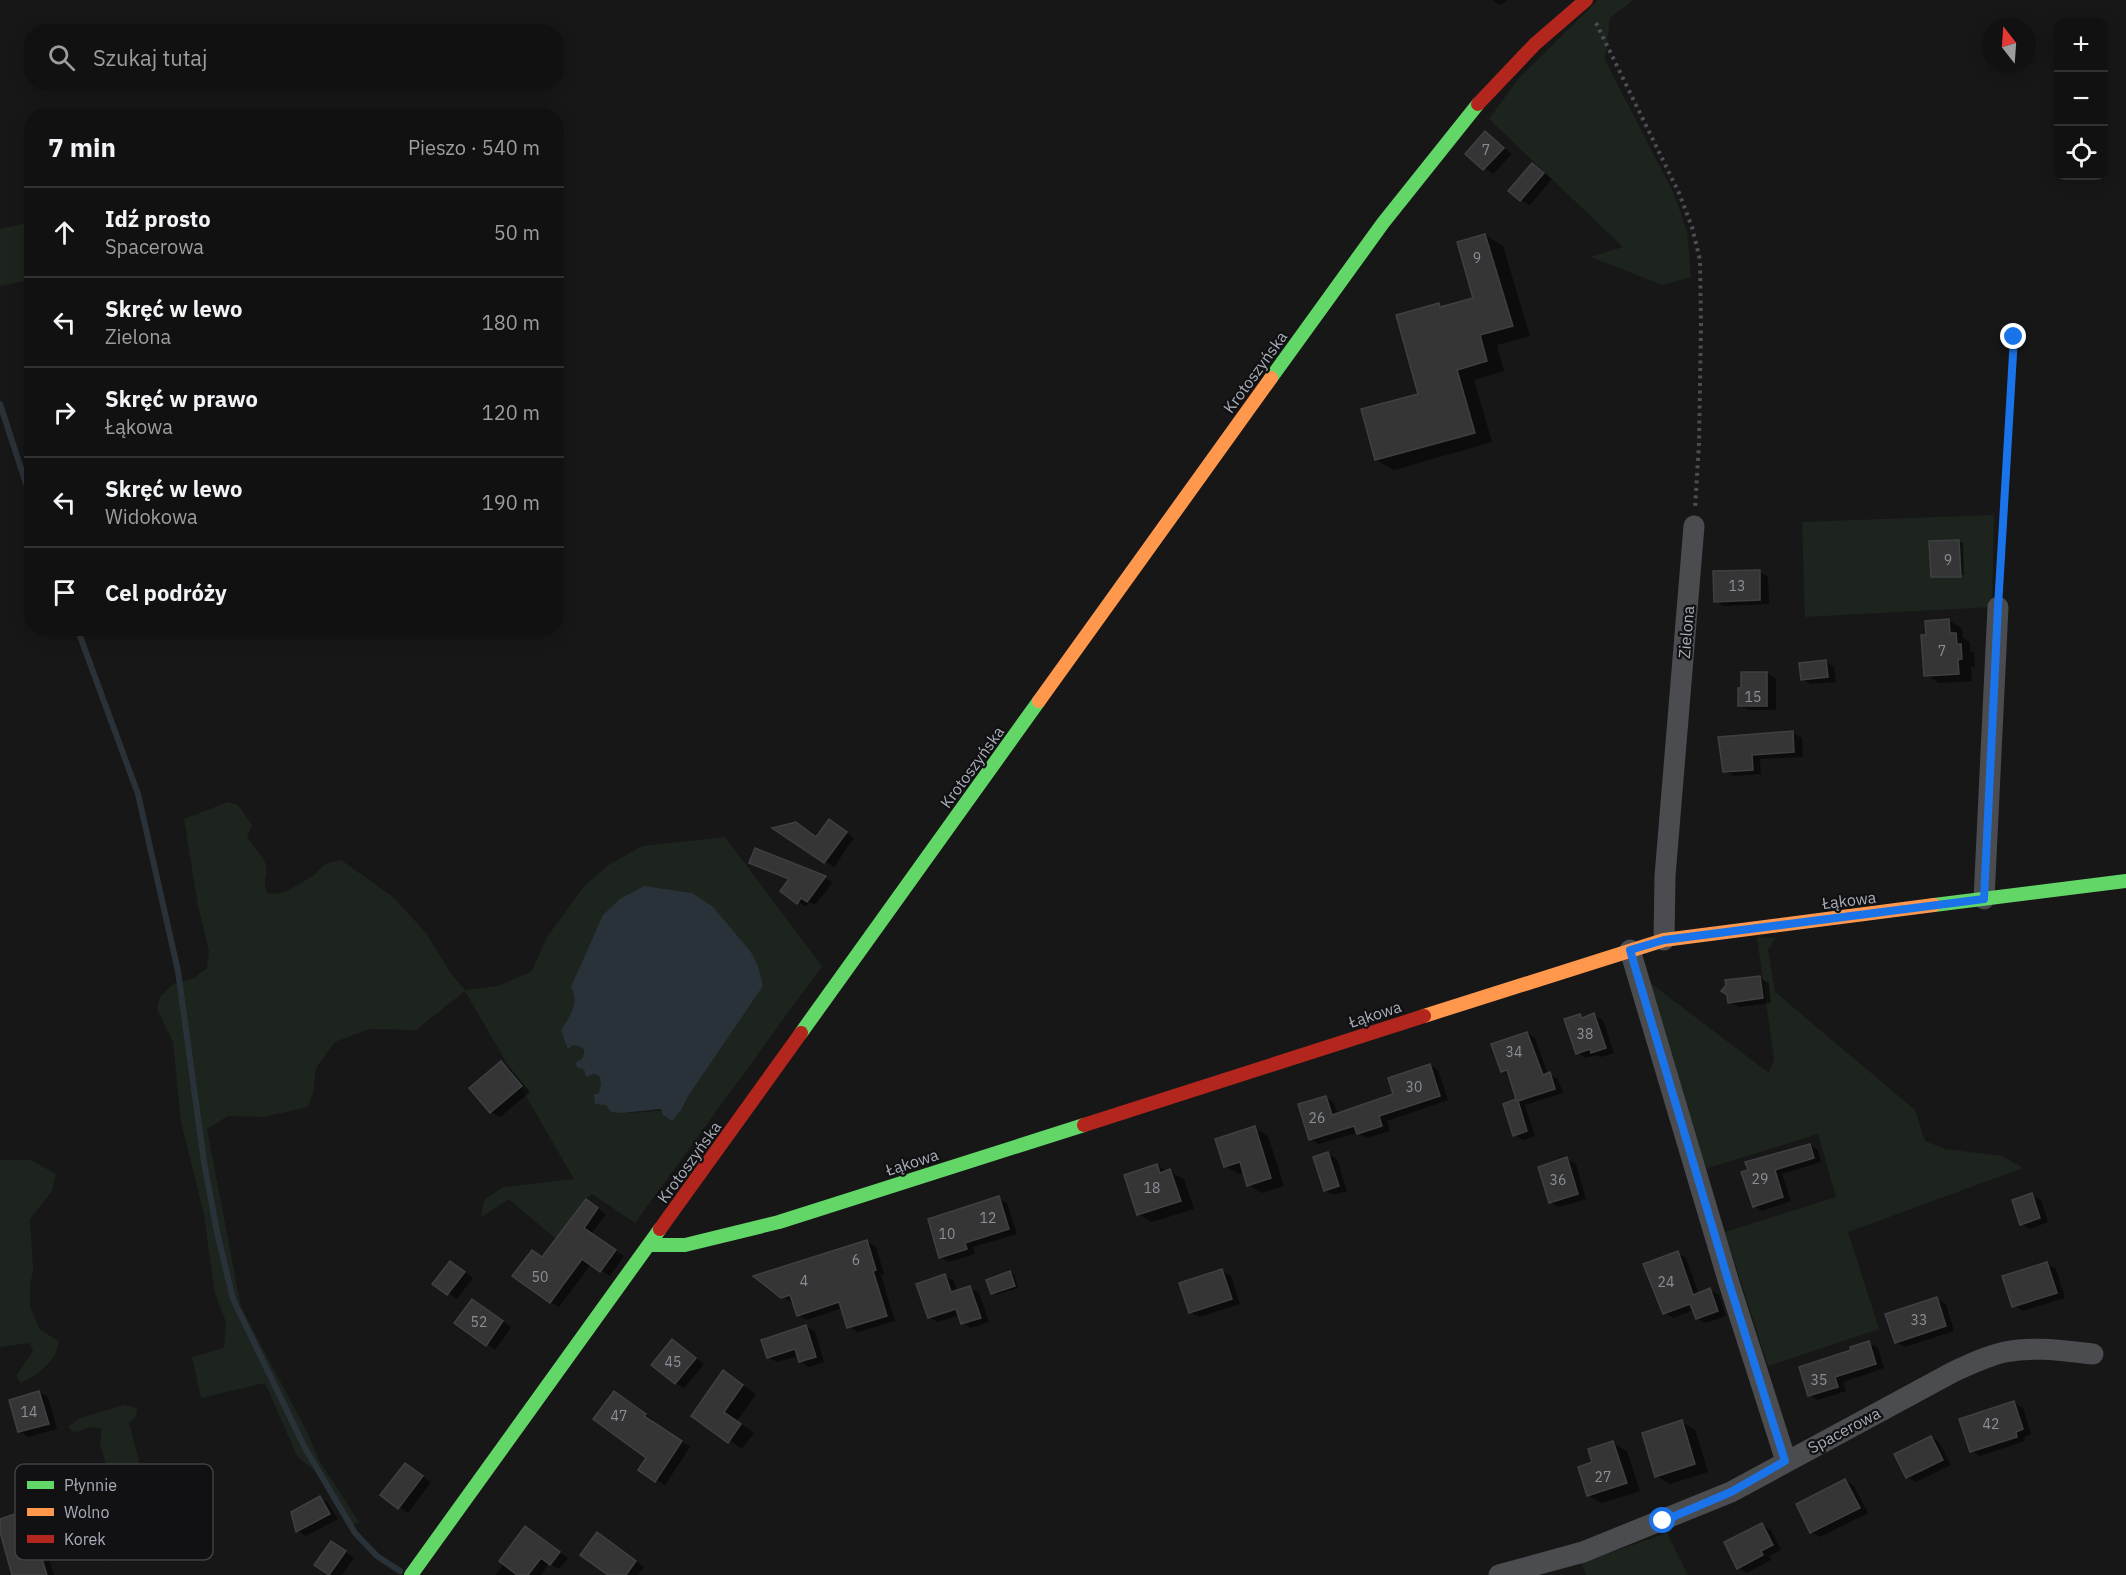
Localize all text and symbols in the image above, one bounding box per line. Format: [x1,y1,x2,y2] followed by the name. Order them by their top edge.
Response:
[1982,18,2036,72] north arrow
[2054,18,2108,180] map controls
[2054,18,2108,72] button: +
[24,24,564,90] search box
[45,41,78,74] icon: search
[93,43,208,72] text: Szukaj tutaj
[2054,72,2108,126] button: −
[2054,126,2108,180] button: locate
[48,130,116,164] text: 7 min
[408,134,540,161] text: Pieszo · 540 m
[1482,141,1490,159] house number: 7
[105,204,211,233] text: Idź prosto
[48,216,81,249] icon: ahead
[494,219,540,246] text: 50 m
[105,233,204,260] text: Spacerowa
[1473,249,1481,267] house number: 9
[105,294,242,323] text: Skręć w lewo
[48,306,81,339] icon: left
[482,309,540,336] text: 180 m
[105,323,171,350] text: Zielona
[2000,323,2026,349] route end
[1219,327,1292,417] street label: Krotoszyńska
[105,384,258,413] text: Skręć w prawo
[48,396,81,429] icon: right
[482,399,540,426] text: 120 m
[105,413,173,440] text: Łąkowa
[105,474,242,503] text: Skręć w lewo
[48,486,81,519] icon: left
[482,489,540,516] text: 190 m
[105,503,198,530] text: Widokowa
[1944,551,1952,569] house number: 9
[48,576,81,609] icon: arrive
[1729,577,1745,595] house number: 13
[105,578,227,607] text: Cel podróży
[1674,604,1698,659] street label: Zielona
[1938,642,1946,660] house number: 7
[1745,688,1761,706] house number: 15
[936,722,1009,812] street label: Krotoszyńska
[1820,887,1878,913] street label: Łąkowa
[1345,996,1404,1032] street label: Łąkowa
[1577,1025,1593,1043] house number: 38
[1506,1043,1522,1061] house number: 34
[1406,1078,1422,1096] house number: 30
[1309,1109,1325,1127] house number: 26
[653,1117,726,1207] street label: Krotoszyńska
[882,1144,941,1180] street label: Łąkowa
[1752,1170,1768,1188] house number: 29
[1550,1171,1566,1189] house number: 36
[1144,1179,1160,1197] house number: 18
[980,1209,996,1227] house number: 12
[939,1225,955,1243] house number: 10
[852,1251,860,1269] house number: 6
[532,1268,548,1286] house number: 50
[800,1272,808,1290] house number: 4
[1658,1273,1674,1291] house number: 24
[1911,1311,1927,1329] house number: 33
[471,1313,487,1331] house number: 52
[665,1353,681,1371] house number: 45
[1811,1371,1827,1389] house number: 35
[1804,1402,1884,1457] street label: Spacerowa
[21,1403,37,1421] house number: 14
[611,1407,627,1425] house number: 47
[1983,1415,1999,1433] house number: 42
[15,1464,213,1560] legend
[1595,1468,1611,1486] house number: 27
[64,1475,117,1495] text: Płynnie
[64,1502,109,1522] text: Wolno
[1649,1507,1675,1533] route start
[64,1529,106,1549] text: Korek

